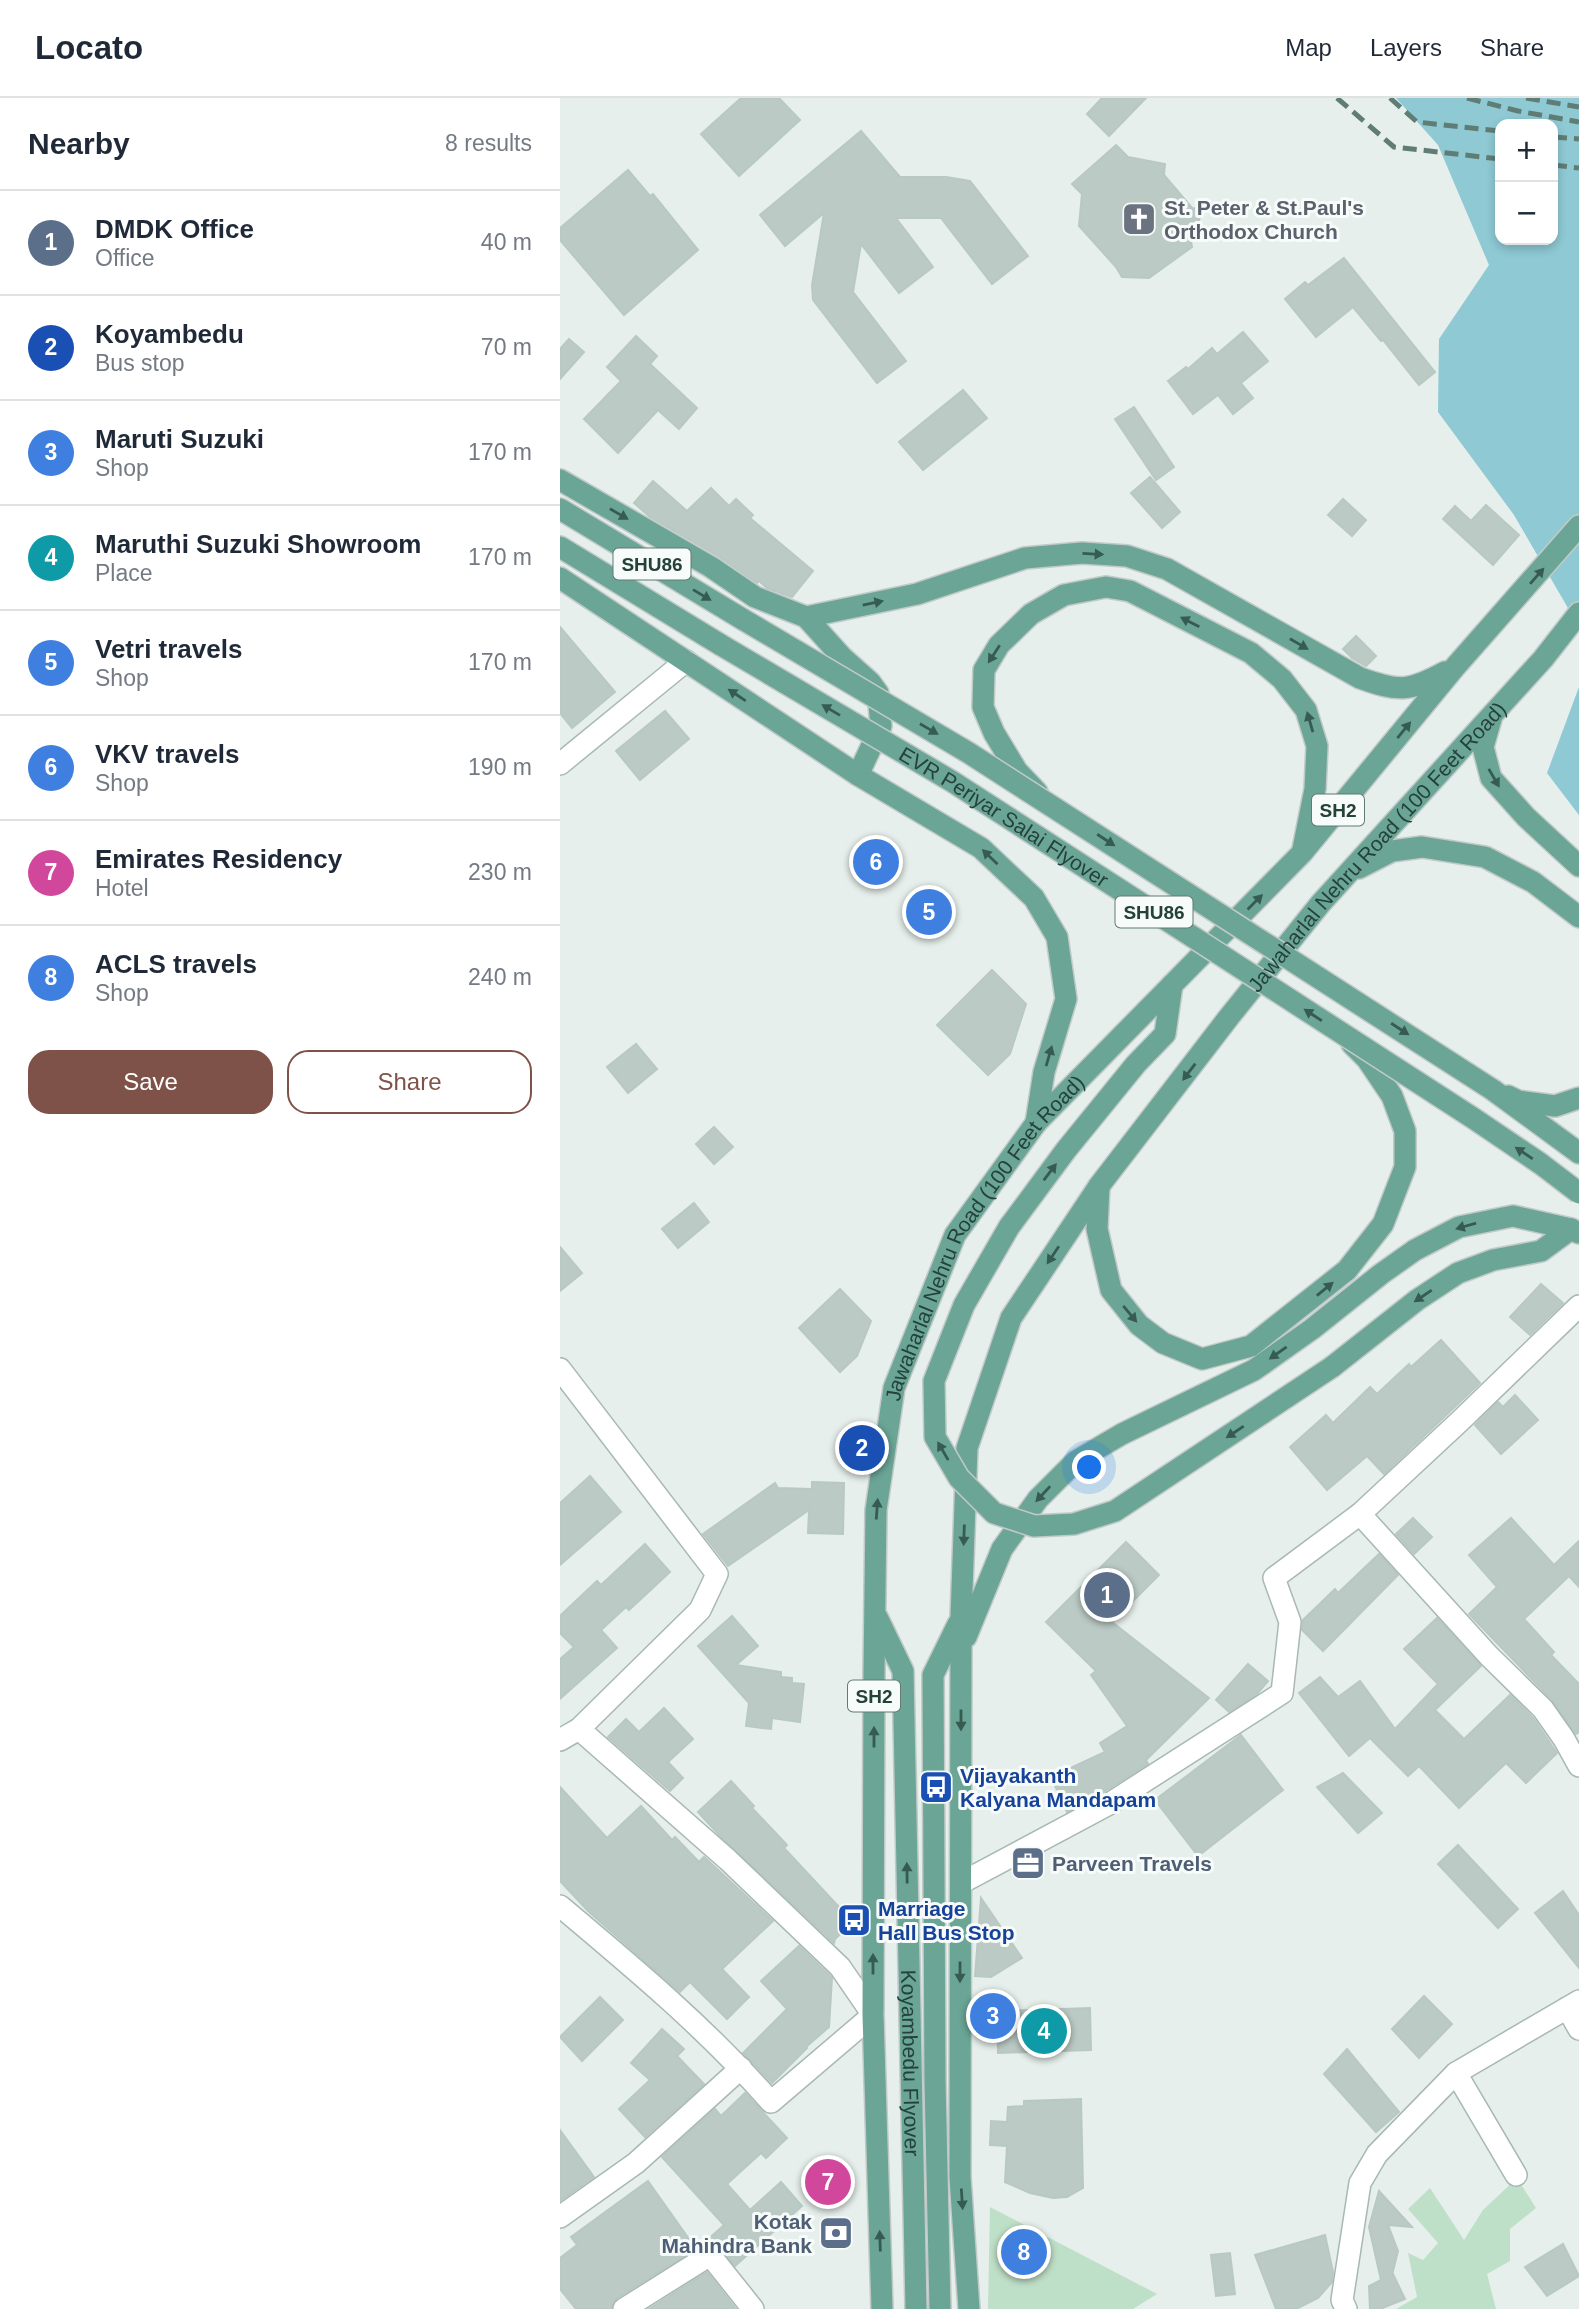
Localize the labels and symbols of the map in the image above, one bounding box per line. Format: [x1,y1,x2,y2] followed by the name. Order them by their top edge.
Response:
[1164,196,1364,243] place label: St. Peter & St.Paul's Orthodox Church
[1120,200,1158,238] church icon: St. Peter & St.Paul's Orthodox Church
[609,508,629,520] one-way arrow
[614,548,690,579] road number: SHU86
[1082,549,1104,560] one-way arrow
[1529,567,1544,584] one-way arrow
[692,588,712,601] one-way arrow
[862,597,884,608] one-way arrow
[1180,616,1200,627] one-way arrow
[1289,638,1308,650] one-way arrow
[988,644,1001,664] one-way arrow
[728,688,746,702] one-way arrow
[1243,697,1510,996] street label: Jawaharlal Nehru Road (100 Feet Road)
[821,704,841,716] one-way arrow
[1304,711,1314,732] one-way arrow
[1396,721,1411,739] one-way arrow
[920,723,939,736] one-way arrow
[896,742,1113,891] street label: EVR Periyar Salai Flyover
[1487,768,1500,788] one-way arrow
[1312,794,1364,825] road number: SH2
[1096,834,1115,847] one-way arrow
[853,836,899,888] pin: 6
[982,849,999,865] one-way arrow
[906,886,952,938] pin: 5
[1246,893,1263,910] one-way arrow
[1116,897,1192,928] road number: SHU86
[1303,1008,1323,1021] one-way arrow
[1391,1022,1410,1035] one-way arrow
[1044,1046,1054,1067] one-way arrow
[1181,1062,1196,1080] one-way arrow
[881,1070,1088,1402] street label: Jawaharlal Nehru Road (100 Feet Road)
[1514,1146,1534,1159] one-way arrow
[1042,1163,1056,1181] one-way arrow
[1455,1222,1476,1232] one-way arrow
[1047,1245,1060,1264] one-way arrow
[1316,1282,1333,1297] one-way arrow
[1413,1289,1432,1302] one-way arrow
[1122,1305,1137,1322] one-way arrow
[1269,1346,1287,1360] one-way arrow
[839,1422,885,1474] pin: 2
[1226,1425,1244,1439] one-way arrow
[937,1441,949,1461] one-way arrow
[1072,1450,1106,1484] your location
[1035,1485,1051,1503] one-way arrow
[872,1498,883,1520] one-way arrow
[958,1525,969,1547] one-way arrow
[1084,1569,1130,1621] pin: 1
[848,1680,900,1712] road number: SH2
[955,1709,967,1731] one-way arrow
[868,1726,880,1748] one-way arrow
[960,1764,1156,1811] place label: Vijayakanth Kalyana Mandapam
[917,1768,955,1806] bus stop icon: Vijayakanth Kalyana Mandapam
[1009,1844,1047,1882] office icon: Parveen Travels
[1052,1852,1212,1875] place label: Parveen Travels
[902,1862,913,1884] one-way arrow
[878,1897,1015,1944] place label: Marriage Hall Bus Stop
[835,1901,873,1939] bus stop icon: Marriage Hall Bus Stop
[867,1953,879,1975] one-way arrow
[954,1961,966,1983] one-way arrow
[898,1969,924,2157] street label: Koyambedu Flyover
[970,1990,1016,2042] pin: 3
[1021,2005,1067,2057] pin: 4
[805,2156,851,2208] pin: 7
[957,2189,968,2211] one-way arrow
[661,2210,812,2257] place label: Kotak Mahindra Bank
[817,2214,855,2252] bank icon: Kotak Mahindra Bank
[1001,2226,1047,2278] pin: 8
[874,2230,886,2252] one-way arrow

